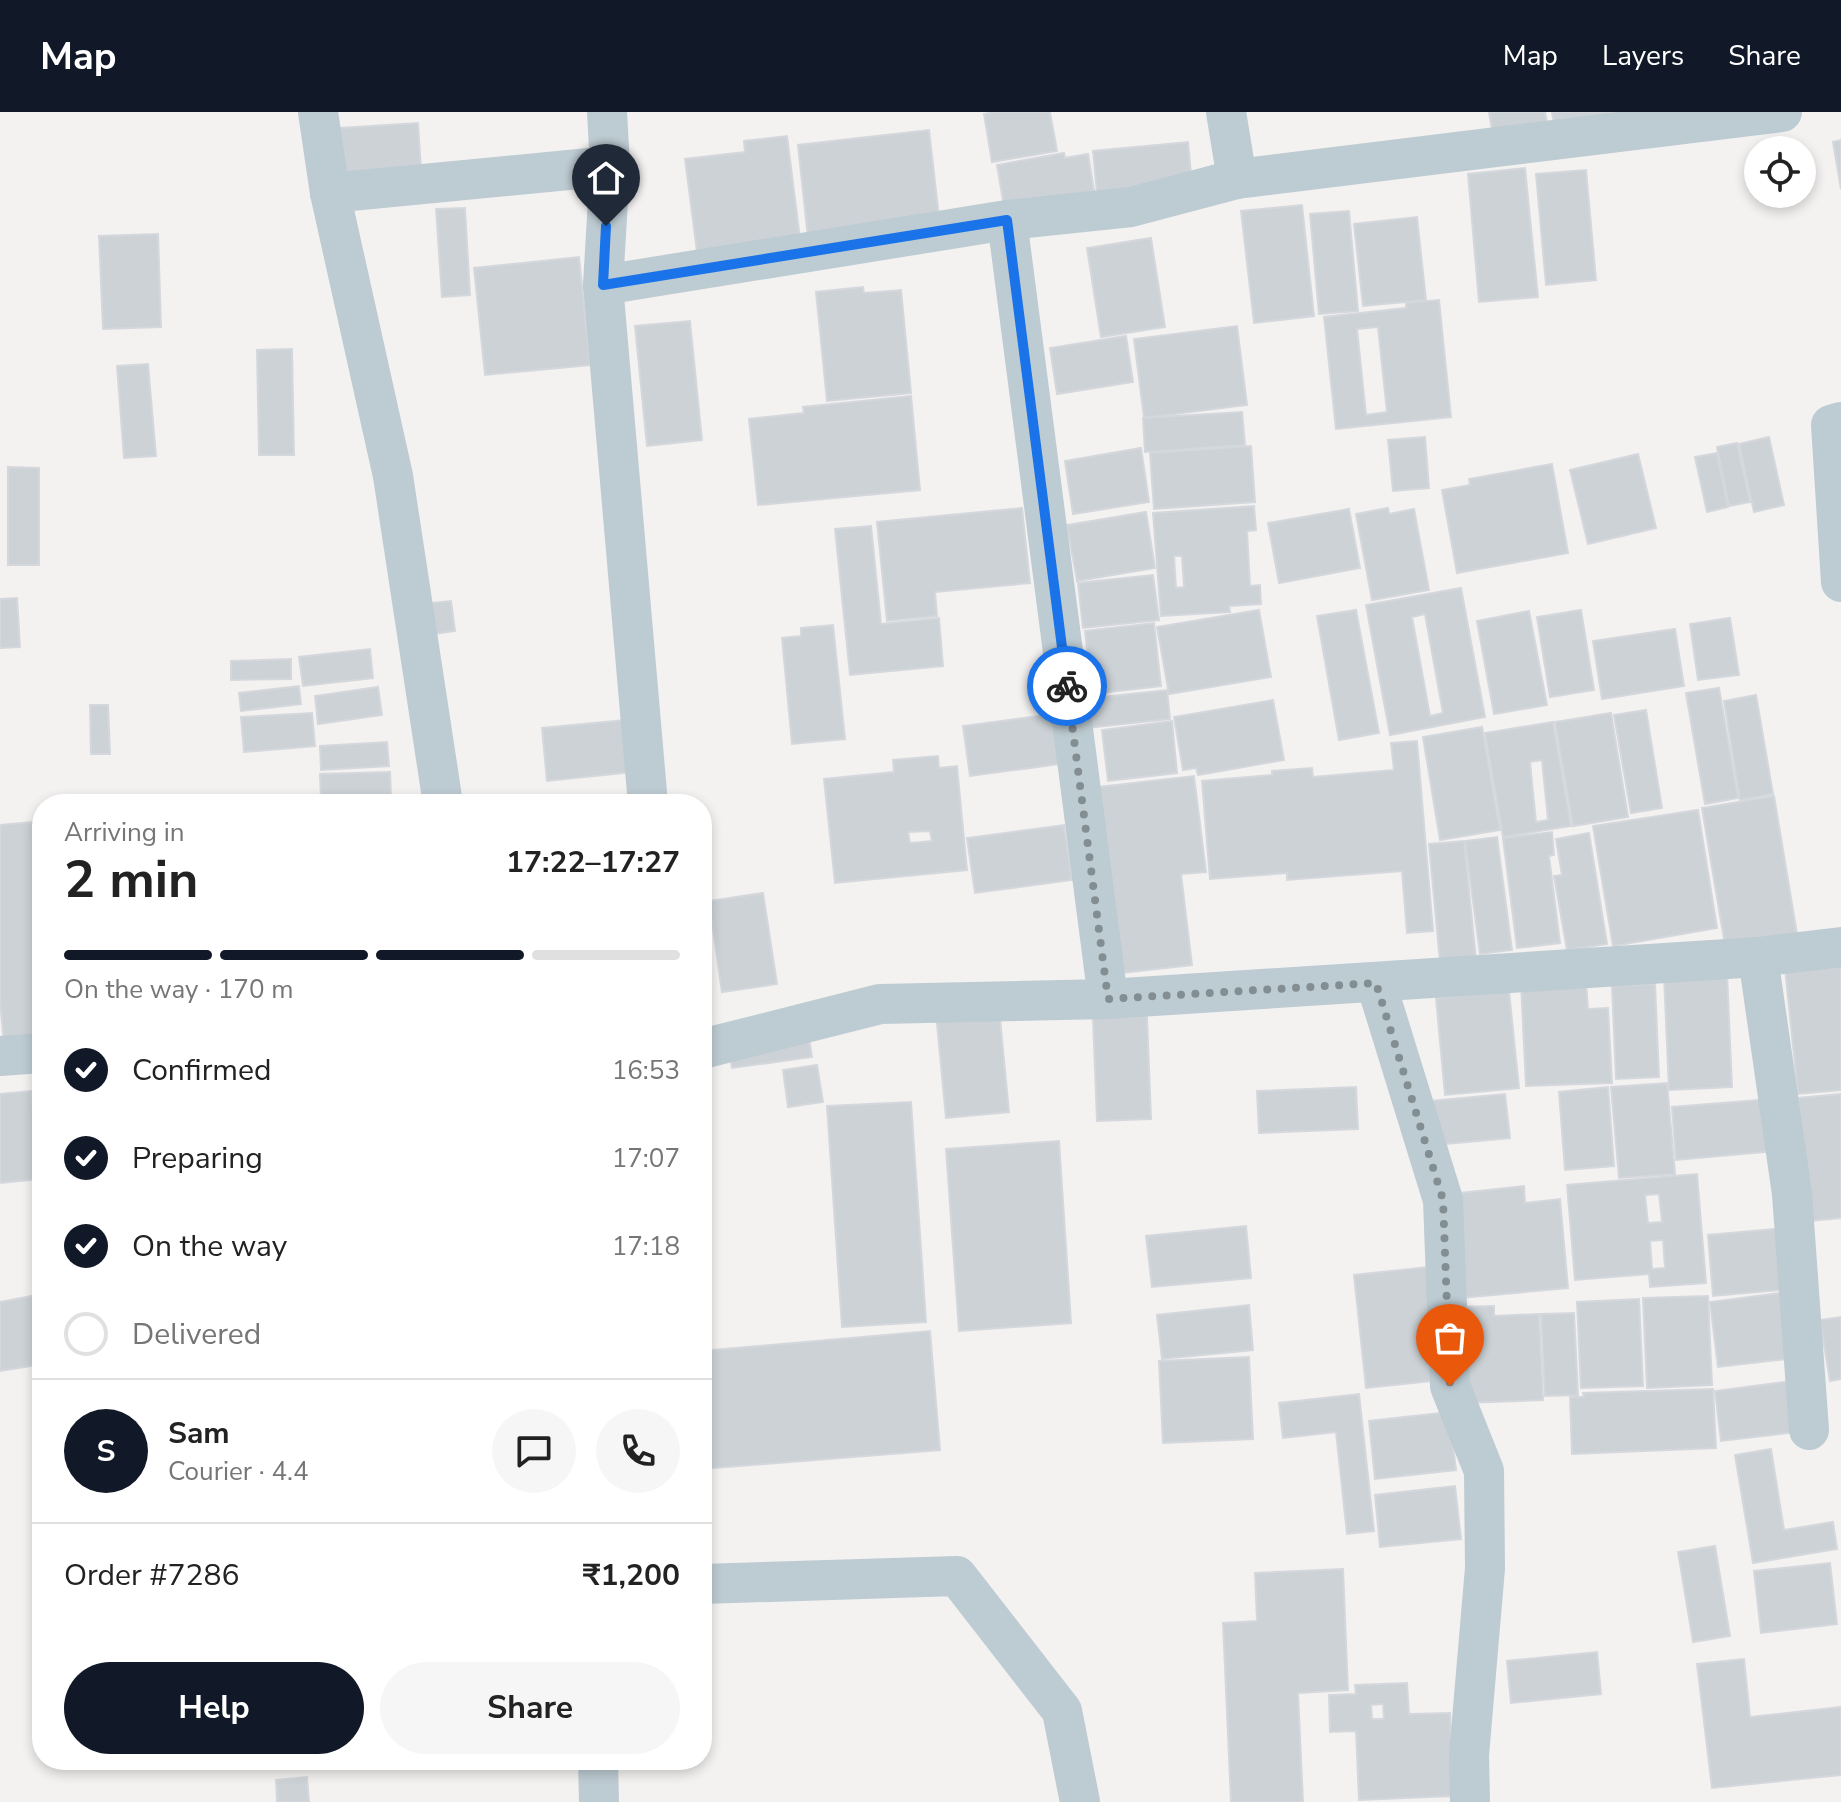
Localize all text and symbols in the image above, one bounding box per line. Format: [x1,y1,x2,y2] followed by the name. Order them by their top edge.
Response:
[40,31,117,82] text: Map
[1503,37,1558,75] text: Map
[1602,37,1684,75] text: Layers
[1728,37,1801,75] text: Share
[1744,136,1816,208] map controls
[1744,136,1816,208] button: locate
[572,144,640,226] pin
[584,156,628,200] icon: home
[1027,646,1107,726] courier
[1045,664,1089,708] icon: bike
[64,815,185,850] text: Arriving in
[506,842,680,883] text: 17:22–17:27
[64,844,199,915] text: 2 min
[64,972,293,1007] text: On the way · 170 m
[64,1048,108,1092] icon: check
[132,1050,272,1091] text: Confirmed
[612,1053,680,1088] text: 16:53
[64,1136,108,1180] icon: check
[132,1138,263,1179] text: Preparing
[612,1141,680,1176] text: 17:07
[64,1224,108,1268] icon: check
[132,1226,287,1267] text: On the way
[612,1229,680,1264] text: 17:18
[1416,1304,1484,1386] pin
[132,1314,261,1355] text: Delivered
[1428,1316,1472,1360] icon: bag
[492,1409,576,1493] button: chat
[596,1409,680,1493] button: phone
[168,1413,230,1454] text: Sam
[97,1431,115,1472] text: S
[168,1454,309,1489] text: Courier · 4.4
[64,1555,239,1596] text: Order #7286
[583,1555,680,1596] text: ₹1,200
[64,1662,364,1754] button: Help
[380,1662,680,1754] button: Share

